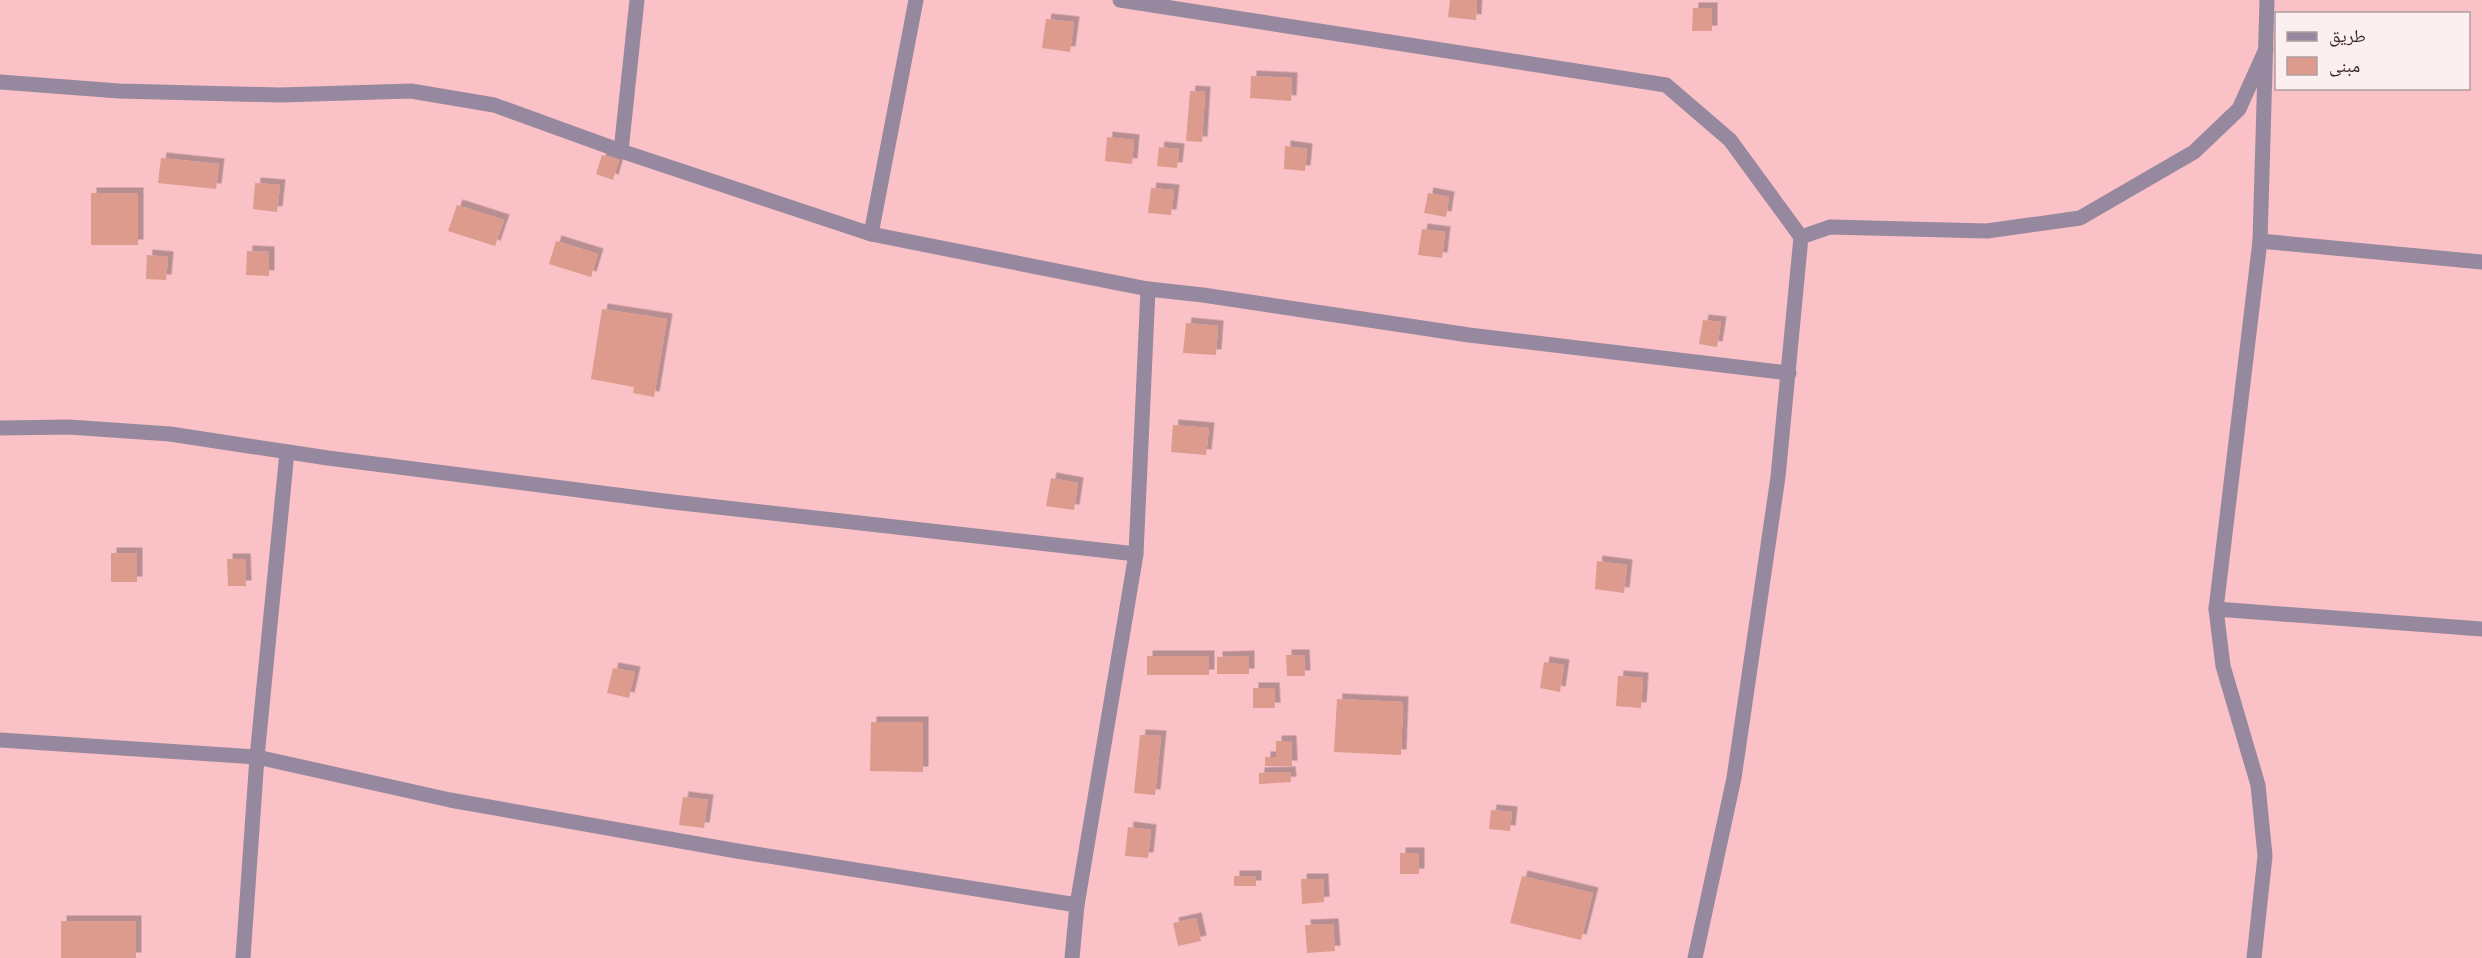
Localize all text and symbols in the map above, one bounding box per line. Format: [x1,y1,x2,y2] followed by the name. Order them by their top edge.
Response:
[2275,12,2470,90] legend
[2329,25,2366,47] text: طريق
[2329,55,2360,77] text: مبنى

